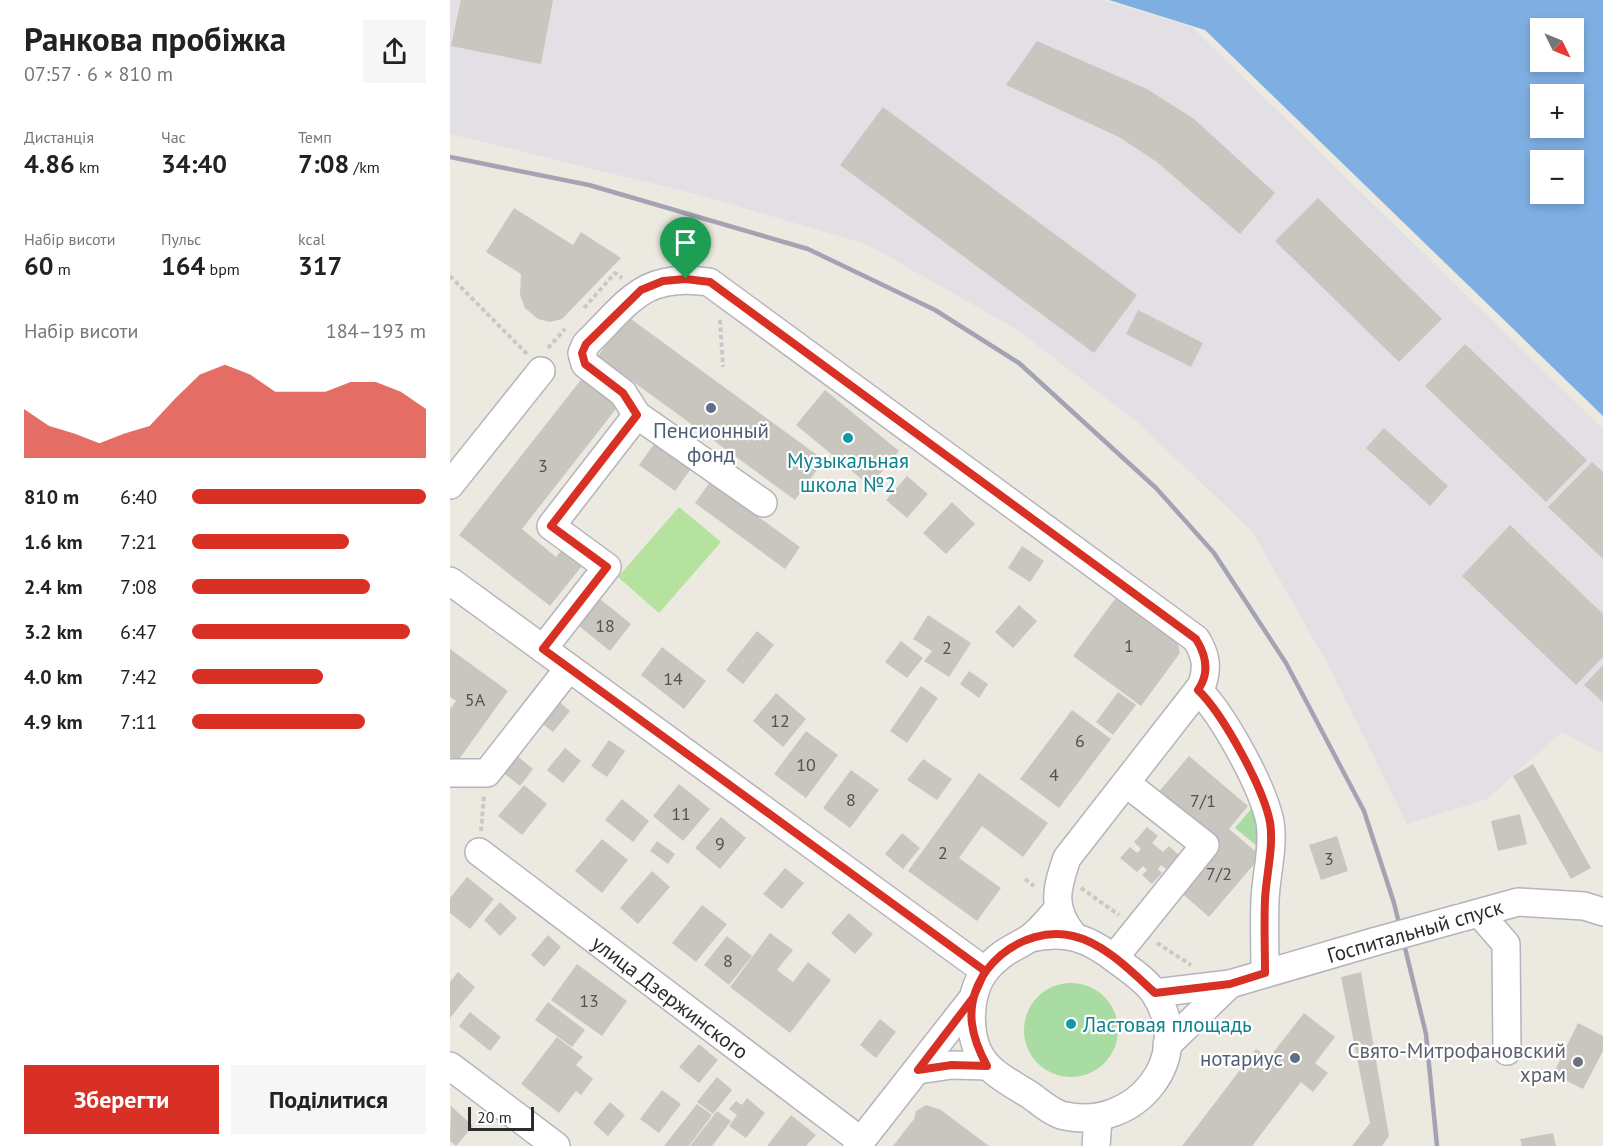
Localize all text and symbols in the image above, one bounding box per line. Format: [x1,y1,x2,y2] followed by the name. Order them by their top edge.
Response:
[24,17,286,60] text: Ранкова пробіжка
[1530,18,1584,72] north arrow
[1530,18,1584,204] map controls
[363,20,426,83] button: share
[24,61,173,87] text: 07:57 · 6 × 810 m
[1530,84,1584,138] button: +
[24,127,94,147] text: Дистанція
[161,127,186,147] text: Час
[298,127,332,147] text: Темп
[24,147,75,180] text: 4.86
[161,147,227,180] text: 34:40
[298,147,349,180] text: 7:08
[1530,150,1584,204] button: −
[75,157,100,177] text: km
[349,157,380,177] text: /km
[660,217,711,279] pin
[669,226,702,259] icon: arrive
[24,229,115,249] text: Набір висоти
[161,229,201,249] text: Пульс
[298,229,325,249] text: kcal
[24,249,53,282] text: 60
[161,249,205,282] text: 164
[298,249,342,282] text: 317
[53,259,71,279] text: m
[205,259,240,279] text: bpm
[24,318,138,344] text: Набір висоти
[326,318,426,344] text: 184–193 m
[704,401,718,415] marker: Пенсионный фонд
[653,417,769,468] place label: Пенсионный фонд
[841,431,855,445] marker: Музыкальная школа №2
[787,447,909,498] place label: Музыкальная школа №2
[538,454,548,477] house number: 3
[24,484,79,510] text: 810 m
[120,484,157,510] text: 6:40
[24,529,83,555] text: 1.6 km
[120,529,157,555] text: 7:21
[24,574,83,600] text: 2.4 km
[120,574,157,600] text: 7:08
[595,614,615,637] house number: 18
[24,619,83,645] text: 3.2 km
[120,619,157,645] text: 6:47
[1124,634,1134,657] house number: 1
[942,636,952,659] house number: 2
[24,664,83,690] text: 4.0 km
[120,664,157,690] text: 7:42
[663,667,683,690] house number: 14
[465,688,486,711] house number: 5А
[24,709,83,735] text: 4.9 km
[120,709,157,735] text: 7:11
[770,709,790,732] house number: 12
[1075,729,1085,752] house number: 6
[796,753,816,776] house number: 10
[1049,763,1059,786] house number: 4
[846,788,856,811] house number: 8
[1190,789,1216,812] house number: 7/1
[671,802,691,825] house number: 11
[715,832,725,855] house number: 9
[938,841,948,864] house number: 2
[1324,847,1334,870] house number: 3
[1206,862,1232,885] house number: 7/2
[1324,893,1506,969] street label: Госпитальный спуск
[587,929,754,1065] street label: улица Дзержинского
[723,949,733,972] house number: 8
[579,989,599,1012] house number: 13
[1082,1011,1252,1038] place label: Ластовая площадь
[1064,1017,1078,1031] marker: Ластовая площадь
[1347,1037,1566,1088] place label: Свято-Митрофановский храм
[1200,1045,1283,1072] place label: нотариус
[1288,1051,1302,1065] marker: нотариус
[1571,1055,1585,1069] marker: Свято-Митрофановский храм
[24,1065,219,1134] button: Зберегти
[231,1065,426,1134] button: Поділитися
[468,1104,534,1132] scale bar
[477,1107,512,1127] text: 20 m

